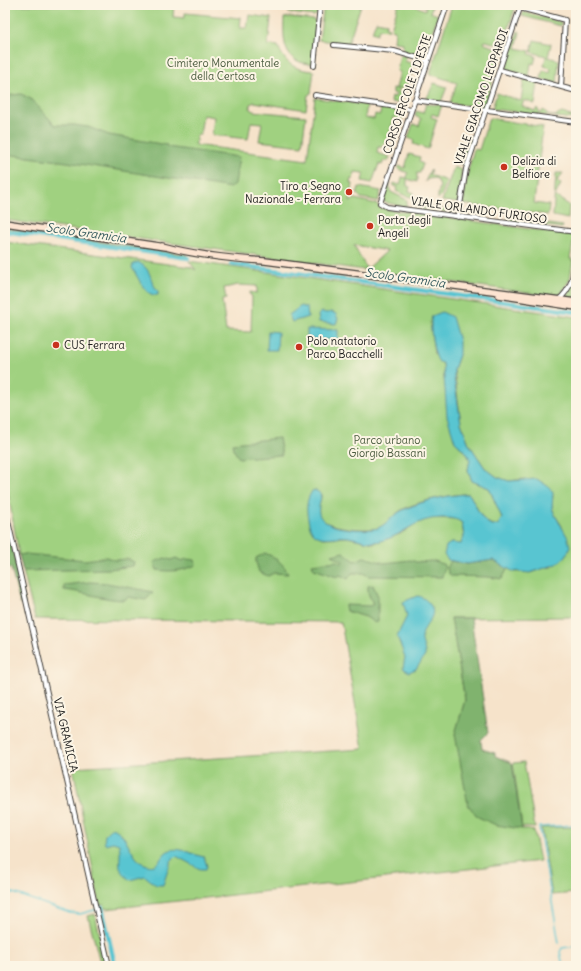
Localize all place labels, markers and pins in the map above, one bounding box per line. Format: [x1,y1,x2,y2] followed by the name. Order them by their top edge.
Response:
[512,154,556,181] place label: Delizia di Belfiore
[499,162,509,172] marker: Delizia di Belfiore
[245,179,341,206] place label: Tiro a Segno Nazionale - Ferrara
[344,187,354,197] marker: Tiro a Segno Nazionale - Ferrara
[378,213,431,240] place label: Porta degli Angeli
[365,221,375,231] marker: Porta degli Angeli
[307,334,383,361] place label: Polo natatorio Parco Bacchelli
[64,338,125,352] place label: CUS Ferrara
[51,340,61,350] marker: CUS Ferrara
[294,342,304,352] marker: Polo natatorio Parco Bacchelli

